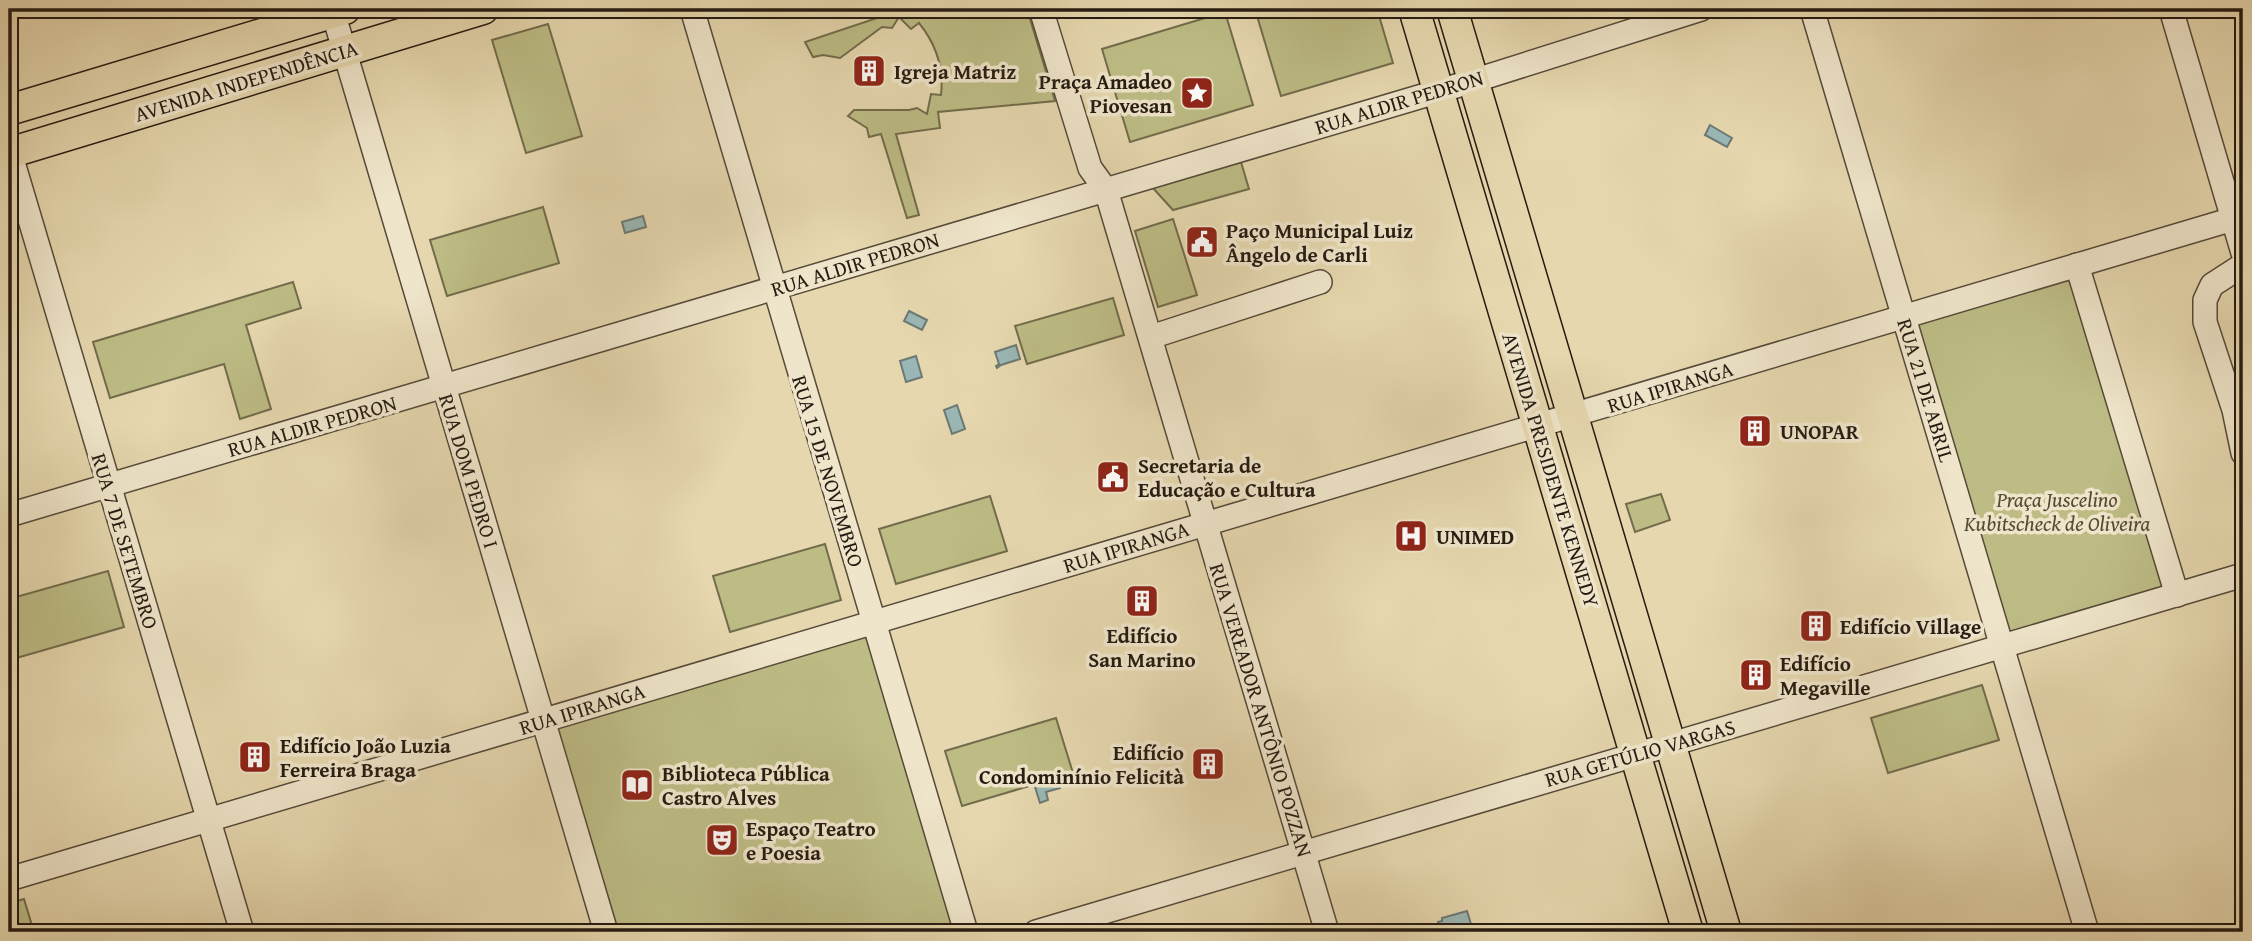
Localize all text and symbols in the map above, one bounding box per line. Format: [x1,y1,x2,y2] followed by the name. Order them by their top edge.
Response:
[130,32,362,130] street label: AVENIDA INDEPENDÊNCIA
[850,52,888,90] building icon: Igreja Matriz
[894,56,1016,87] place label: Igreja Matriz
[1311,62,1487,142] street label: RUA ALDIR PEDRON
[1039,66,1173,121] place label: Praça Amadeo Piovesan
[1178,74,1216,112] place icon: Praça Amadeo Piovesan
[1226,215,1413,270] place label: Paço Municipal Luiz Ângelo de Carli
[1183,223,1221,261] public building icon: Paço Municipal Luiz Ângelo de Carli
[767,224,943,304] street label: RUA ALDIR PEDRON
[1889,314,1963,466] street label: RUA 21 DE ABRIL
[1494,329,1608,612] street label: AVENIDA PRESIDENTE KENNEDY
[1603,353,1737,421] street label: RUA IPIRANGA
[784,371,872,571] street label: RUA 15 DE NOVEMBRO
[224,387,400,465] street label: RUA ALDIR PEDRON
[431,390,507,552] street label: RUA DOM PEDRO I
[1736,412,1774,450] building icon: UNOPAR
[1780,416,1860,447] place label: UNOPAR
[84,449,166,633] street label: RUA 7 DE SETEMBRO
[1138,450,1316,505] place label: Secretaria de Educação e Cultura
[1094,458,1132,496] public building icon: Secretaria de Educação e Cultura
[1963,484,2150,539] park label: Praça Juscelino Kubitscheck de Oliveira
[1059,513,1193,581] street label: RUA IPIRANGA
[1392,517,1430,555] hospital icon: UNIMED
[1436,521,1514,552] place label: UNIMED
[1201,559,1321,861] street label: RUA VEREADOR ANTÔNIO POZZAN
[1123,582,1161,620] building icon: Edifício San Marino
[1797,607,1835,645] building icon: Edifício Village
[1840,611,1981,642] place label: Edifício Village
[1088,620,1196,675] place label: Edifício San Marino
[1780,648,1871,703] place label: Edifício Megaville
[1737,656,1775,694] building icon: Edifício Megaville
[515,675,649,743] street label: RUA IPIRANGA
[1541,711,1739,795] street label: RUA GETÚLIO VARGAS
[280,730,451,785] place label: Edifício João Luzia Ferreira Braga
[979,737,1184,792] place label: Edifício Condominínio Felicità
[236,738,274,776] building icon: Edifício João Luzia Ferreira Braga
[1189,745,1227,783] building icon: Edifício Condominínio Felicità
[662,758,830,813] place label: Biblioteca Pública Castro Alves
[618,766,656,804] library icon: Biblioteca Pública Castro Alves
[746,813,876,868] place label: Espaço Teatro e Poesia
[703,821,741,859] theatre icon: Espaço Teatro e Poesia

